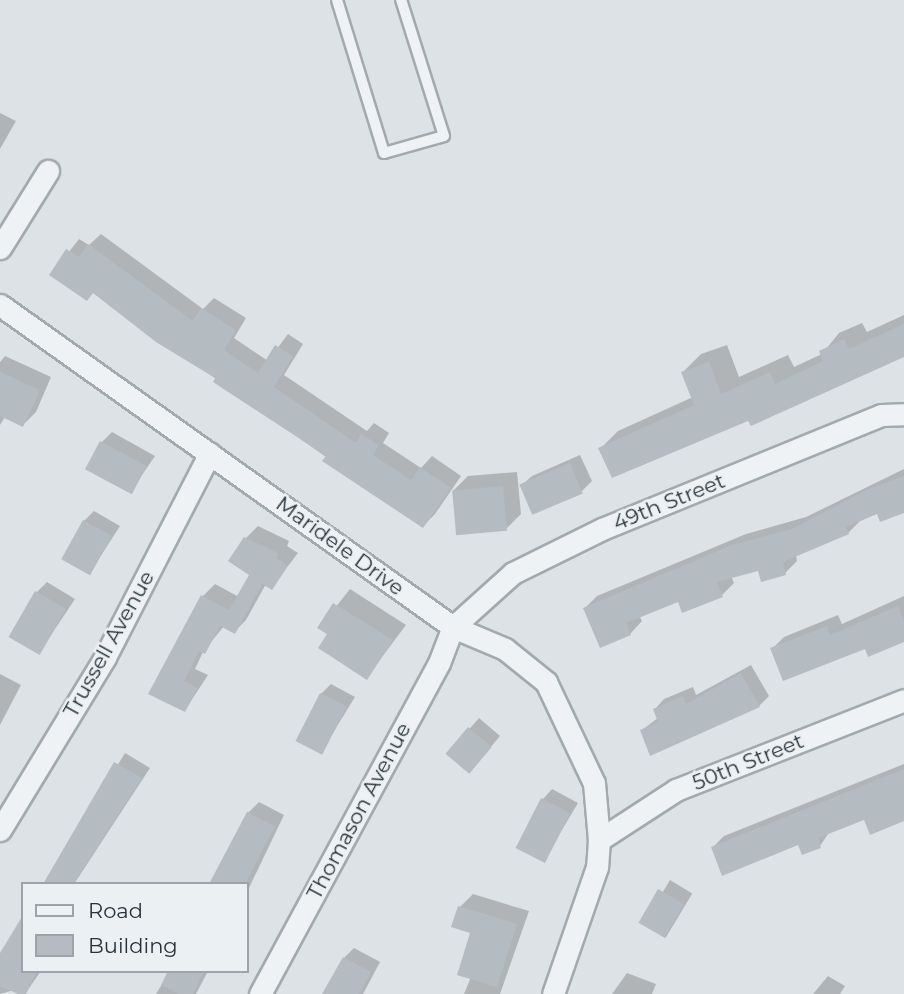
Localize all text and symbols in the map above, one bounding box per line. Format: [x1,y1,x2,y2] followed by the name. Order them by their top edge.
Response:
[609,468,729,536] street label: 49th Street
[271,491,409,601] street label: Maridele Drive
[58,566,160,722] street label: Trussell Avenue
[302,718,416,904] street label: Thomason Avenue
[689,728,807,796] street label: 50th Street
[21,882,248,973] legend
[88,898,143,923] text: Road
[88,933,178,958] text: Building

